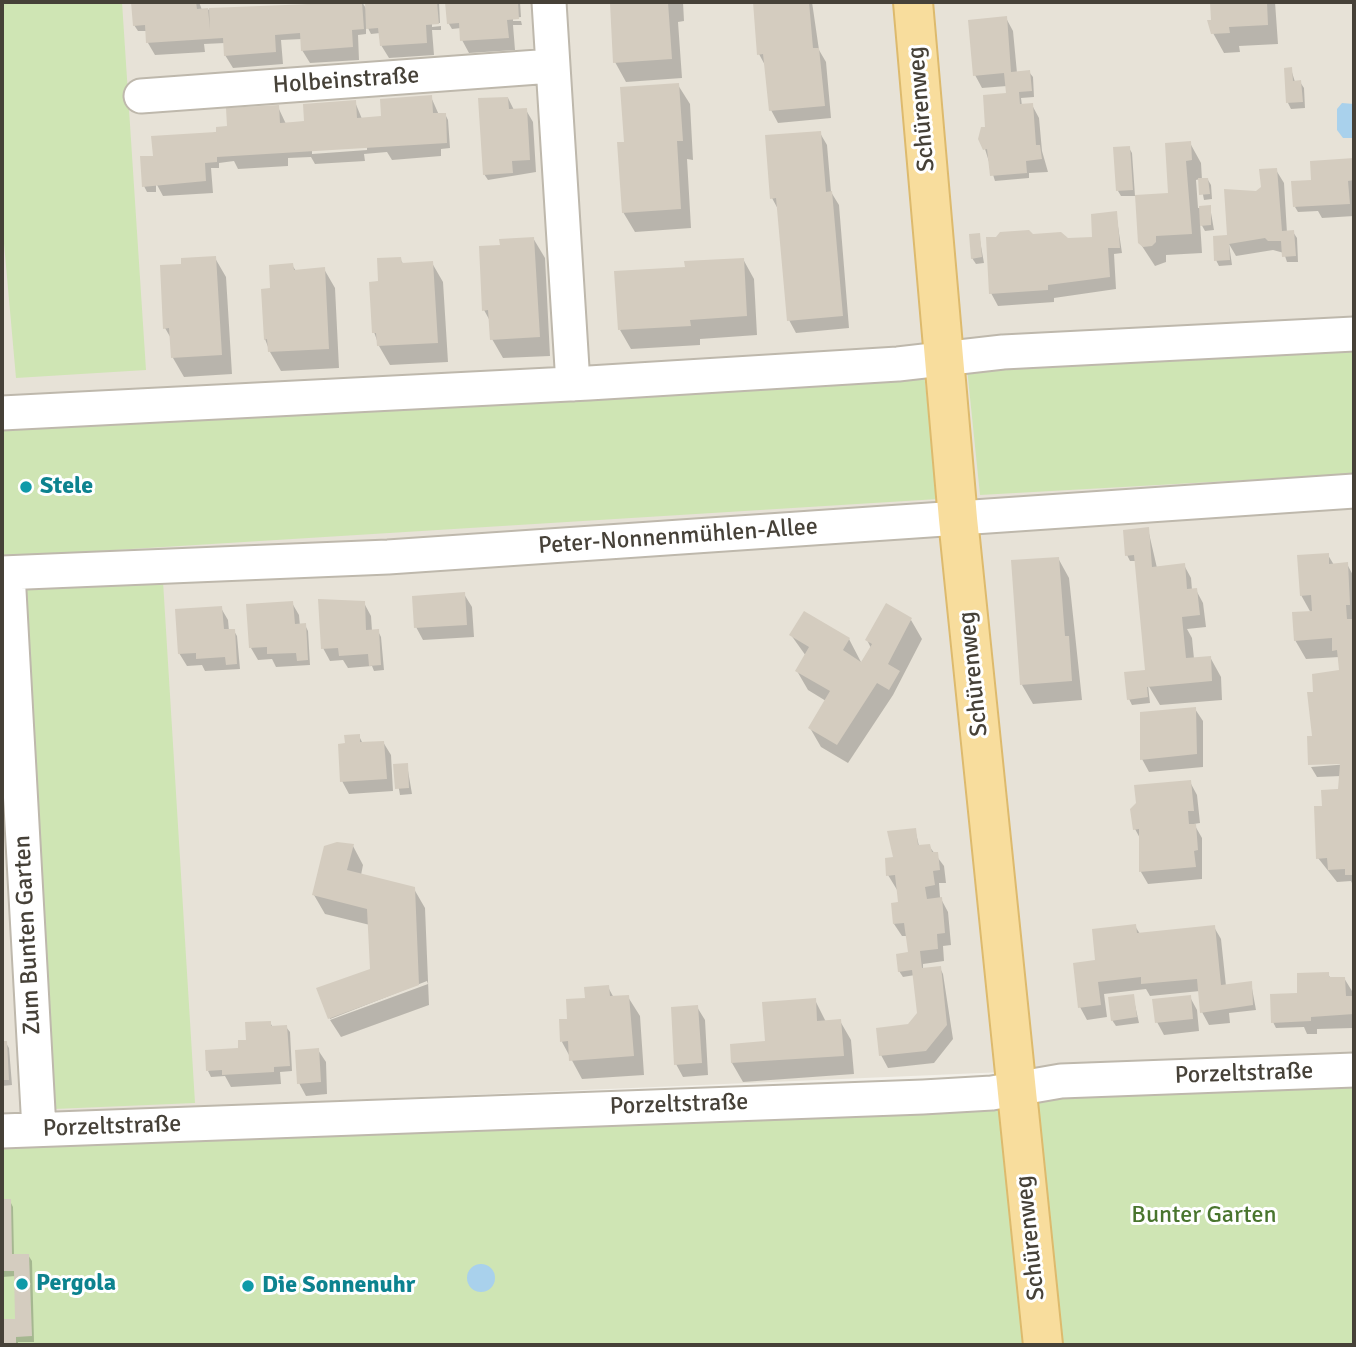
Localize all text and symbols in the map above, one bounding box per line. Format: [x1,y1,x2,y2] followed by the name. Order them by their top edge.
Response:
[902,45,942,173] street label: Schürenweg
[272,62,420,100] street label: Holbeinstraße
[40,473,93,501] place label: Stele
[18,479,34,495] marker: Stele
[537,513,819,561] street label: Peter-Nonnenmühlen-Allee
[953,610,995,738] street label: Schürenweg
[8,834,48,1036] street label: Zum Bunten Garten
[1174,1057,1314,1091] street label: Porzeltstraße
[609,1088,749,1122] street label: Porzeltstraße
[42,1110,182,1144] street label: Porzeltstraße
[1010,1174,1052,1302] street label: Schürenweg
[1131,1202,1277,1230] park label: Bunter Garten
[36,1270,116,1298] place label: Pergola
[262,1272,415,1300] place label: Die Sonnenuhr
[14,1276,30,1292] marker: Pergola
[240,1278,256,1294] marker: Die Sonnenuhr

